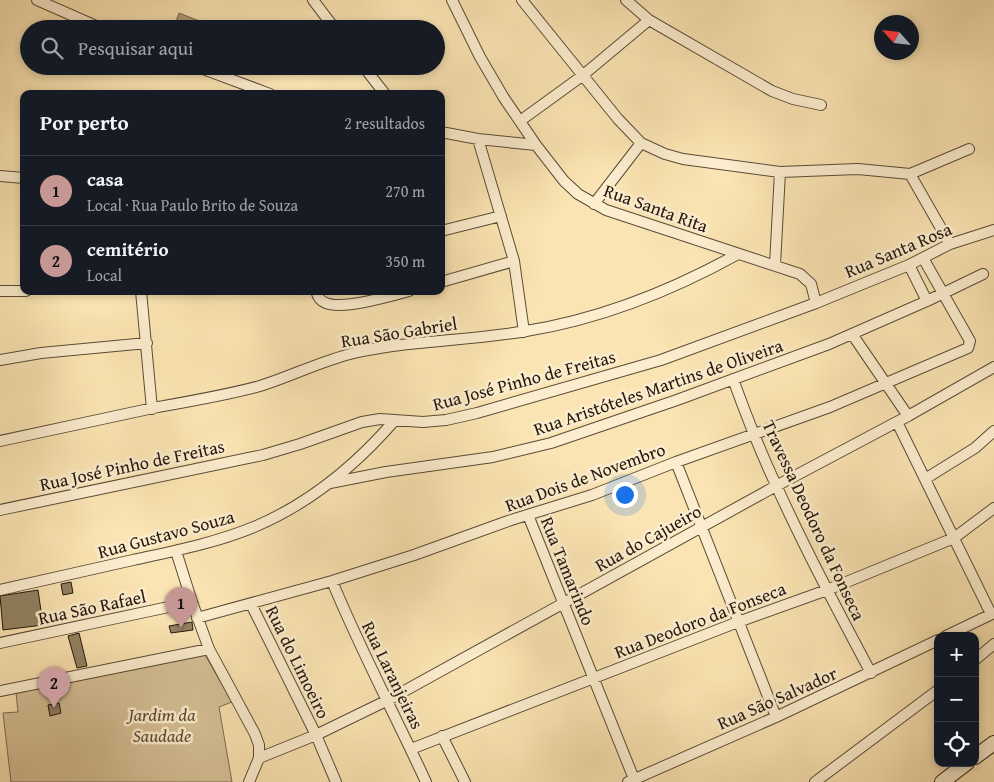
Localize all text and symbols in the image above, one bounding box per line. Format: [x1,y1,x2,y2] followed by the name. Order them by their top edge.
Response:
[874,15,919,60] north arrow
[20,20,445,75] search box
[38,34,66,62] icon: search
[78,34,193,62] text: Pesquisar aqui
[40,107,129,138] text: Por perto
[344,111,425,135] text: 2 resultados
[87,165,123,193] text: casa
[600,177,712,240] street label: Rua Santa Rita
[52,179,60,203] text: 1
[385,179,425,203] text: 270 m
[87,193,298,217] text: Local · Rua Paulo Brito de Souza
[840,215,956,285] street label: Rua Santa Rosa
[87,235,169,263] text: cemitério
[52,249,60,273] text: 2
[385,249,425,273] text: 350 m
[87,263,122,287] text: Local
[339,309,459,355] street label: Rua São Gabriel
[530,331,787,442] street label: Rua Aristóteles Martins de Oliveira
[429,343,619,417] street label: Rua José Pinho de Freitas
[756,415,873,625] street label: Travessa Deodoro da Fonseca
[37,432,227,498] street label: Rua José Pinho de Freitas
[501,435,669,519] street label: Rua Dois de Novembro
[612,482,638,508] your location
[590,498,706,578] street label: Rua do Cajueiro
[95,503,238,565] street label: Rua Gustavo Souza
[534,513,602,629] street label: Rua Tamarindo
[610,575,790,665] street label: Rua Deodoro da Fonseca
[36,582,148,632] street label: Rua São Rafael
[165,587,197,628] pin: 1
[259,601,337,723] street label: Rua do Limoeiro
[355,617,431,733] street label: Rua Laranjeiras
[934,632,979,767] map controls
[934,632,979,677] button: +
[713,659,842,737] street label: Rua São Salvador
[38,667,70,708] pin: 2
[934,677,979,722] button: −
[125,701,196,749] park label: Jardim da Saudade
[934,722,979,767] button: locate

